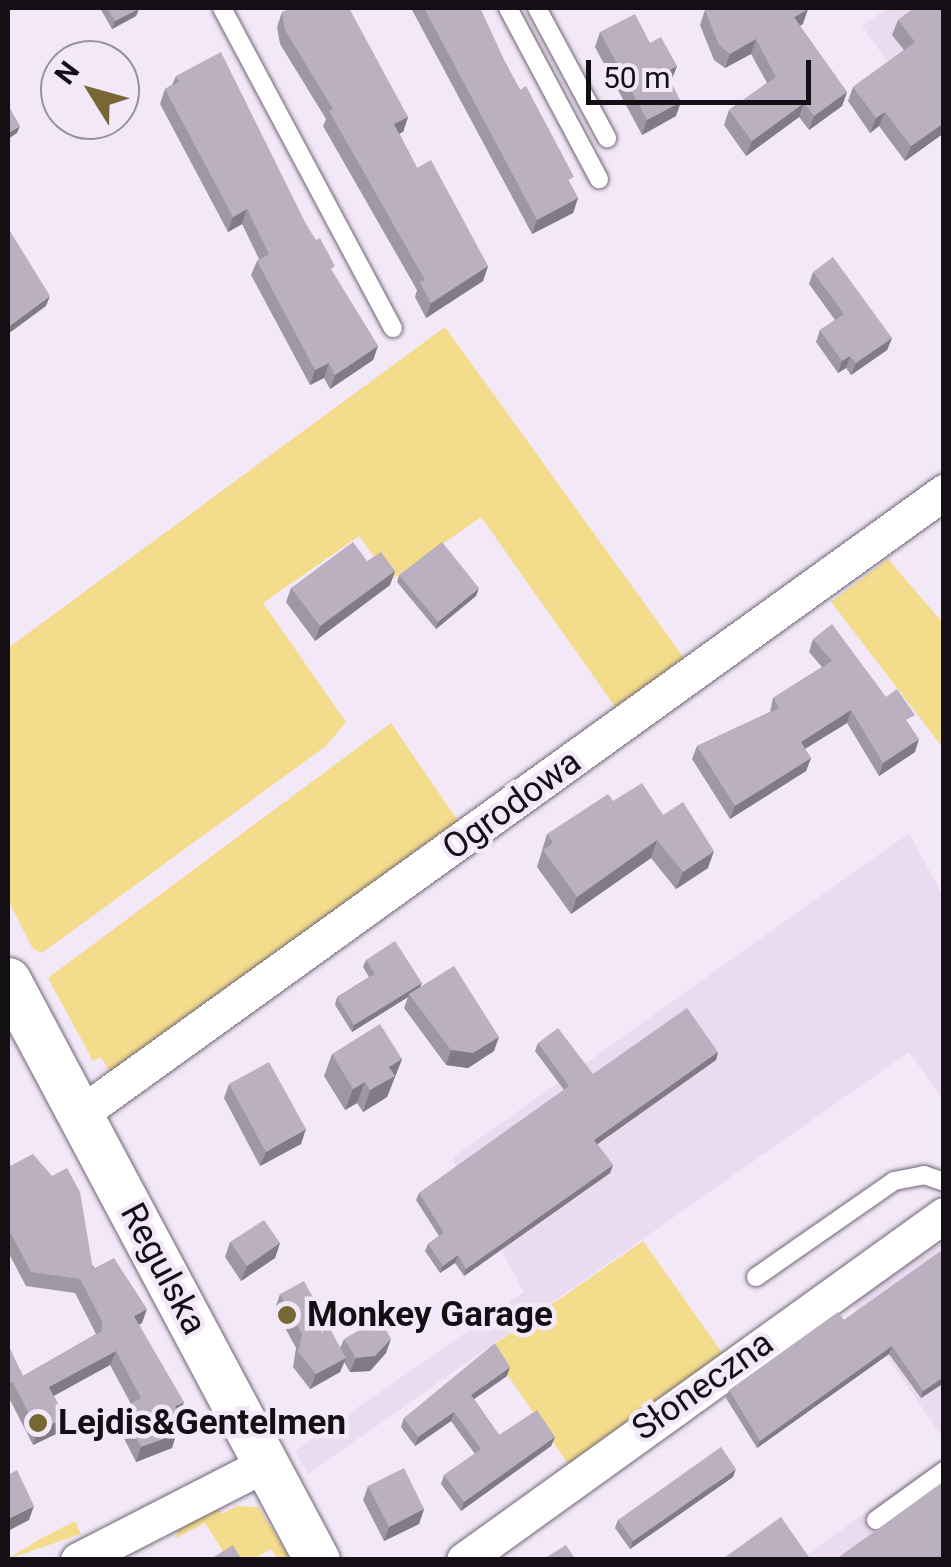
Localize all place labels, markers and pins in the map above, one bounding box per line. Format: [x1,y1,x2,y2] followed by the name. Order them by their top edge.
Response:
[307,1294,553,1336] place label: Monkey Garage
[276,1304,298,1326] marker: Monkey Garage
[58,1402,346,1444] place label: Lejdis&Gentelmen
[27,1412,49,1434] marker: Lejdis&Gentelmen

